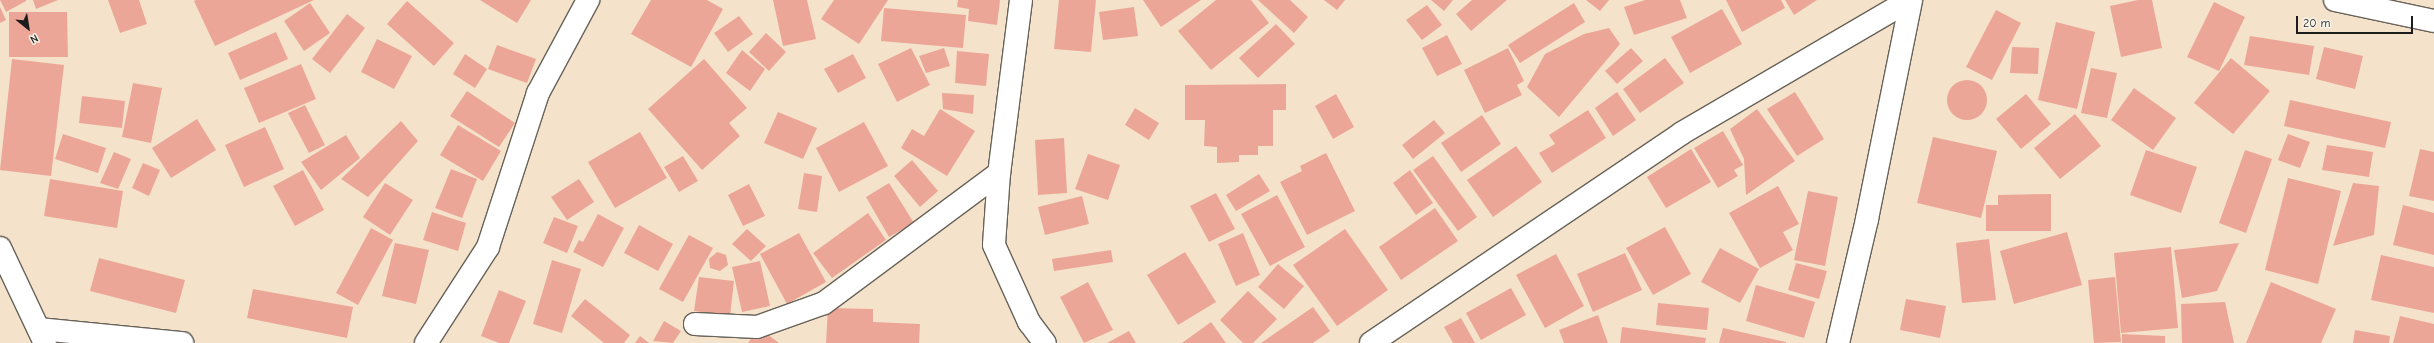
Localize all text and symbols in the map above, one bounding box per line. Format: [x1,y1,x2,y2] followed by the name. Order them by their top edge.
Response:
[8,8,48,48] north arrow
[2298,8,2415,34] scale bar
[2303,16,2331,30] text: 20 m
[28,31,41,46] text: N

